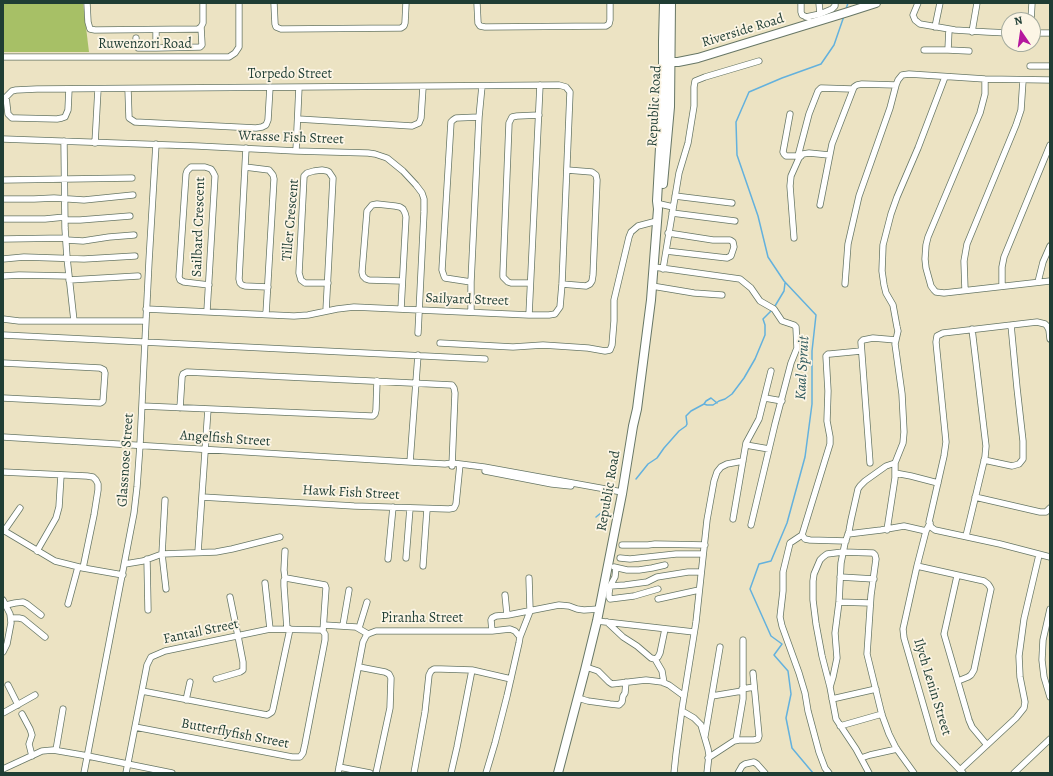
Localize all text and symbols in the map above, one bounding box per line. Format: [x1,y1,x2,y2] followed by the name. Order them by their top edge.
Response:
[700,10,786,52] street label: Riverside Road
[1001,12,1041,52] north arrow
[1013,13,1024,29] text: N
[98,37,192,53] street label: Ruwenzori Road
[644,65,666,147] street label: Republic Road
[248,67,332,83] street label: Torpedo Street
[238,128,344,148] street label: Wrasse Fish Street
[189,177,209,277] street label: Sailbard Crescent
[279,178,303,262] street label: Tiller Crescent
[425,290,509,310] street label: Sailyard Street
[792,336,814,400] water label: Kaal Spruit
[114,412,138,508] street label: Glassnose Street
[179,427,271,451] street label: Angelfish Street
[594,449,624,533] street label: Republic Road
[302,482,400,504] street label: Hawk Fish Street
[381,611,463,627] street label: Piranha Street
[162,616,240,648] street label: Fantail Street
[909,636,955,738] street label: Ilych Lenin Street
[180,715,290,753] street label: Butterflyfish Street

